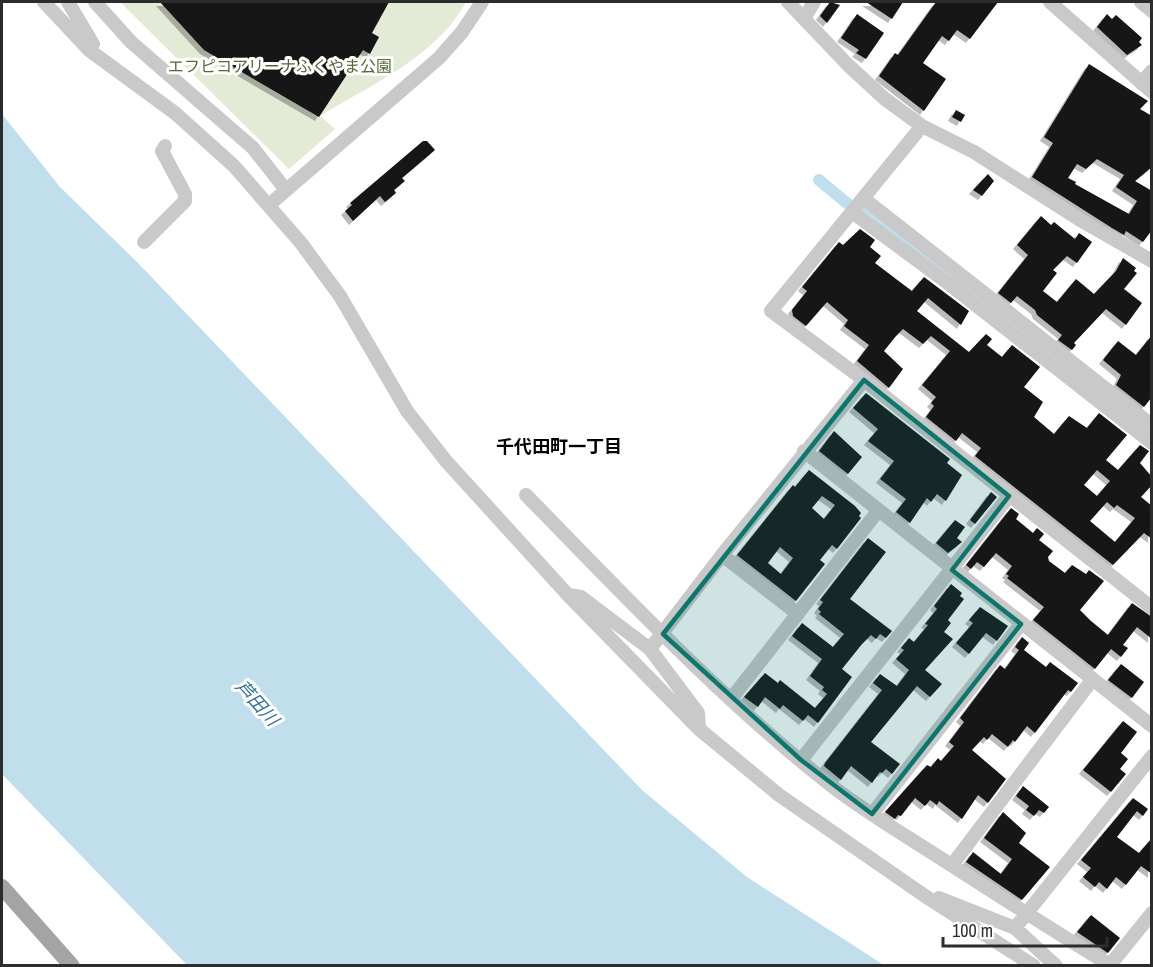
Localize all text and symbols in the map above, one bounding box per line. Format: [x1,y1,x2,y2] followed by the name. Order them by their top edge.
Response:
[168,55,392,77] park label: エフピコアリーナふくやま公園
[496,434,622,459] district label: 千代田町一丁目
[230,674,286,733] water label: 芦田川
[943,910,1106,948] scale bar
[952,918,993,943] text: 100 m

